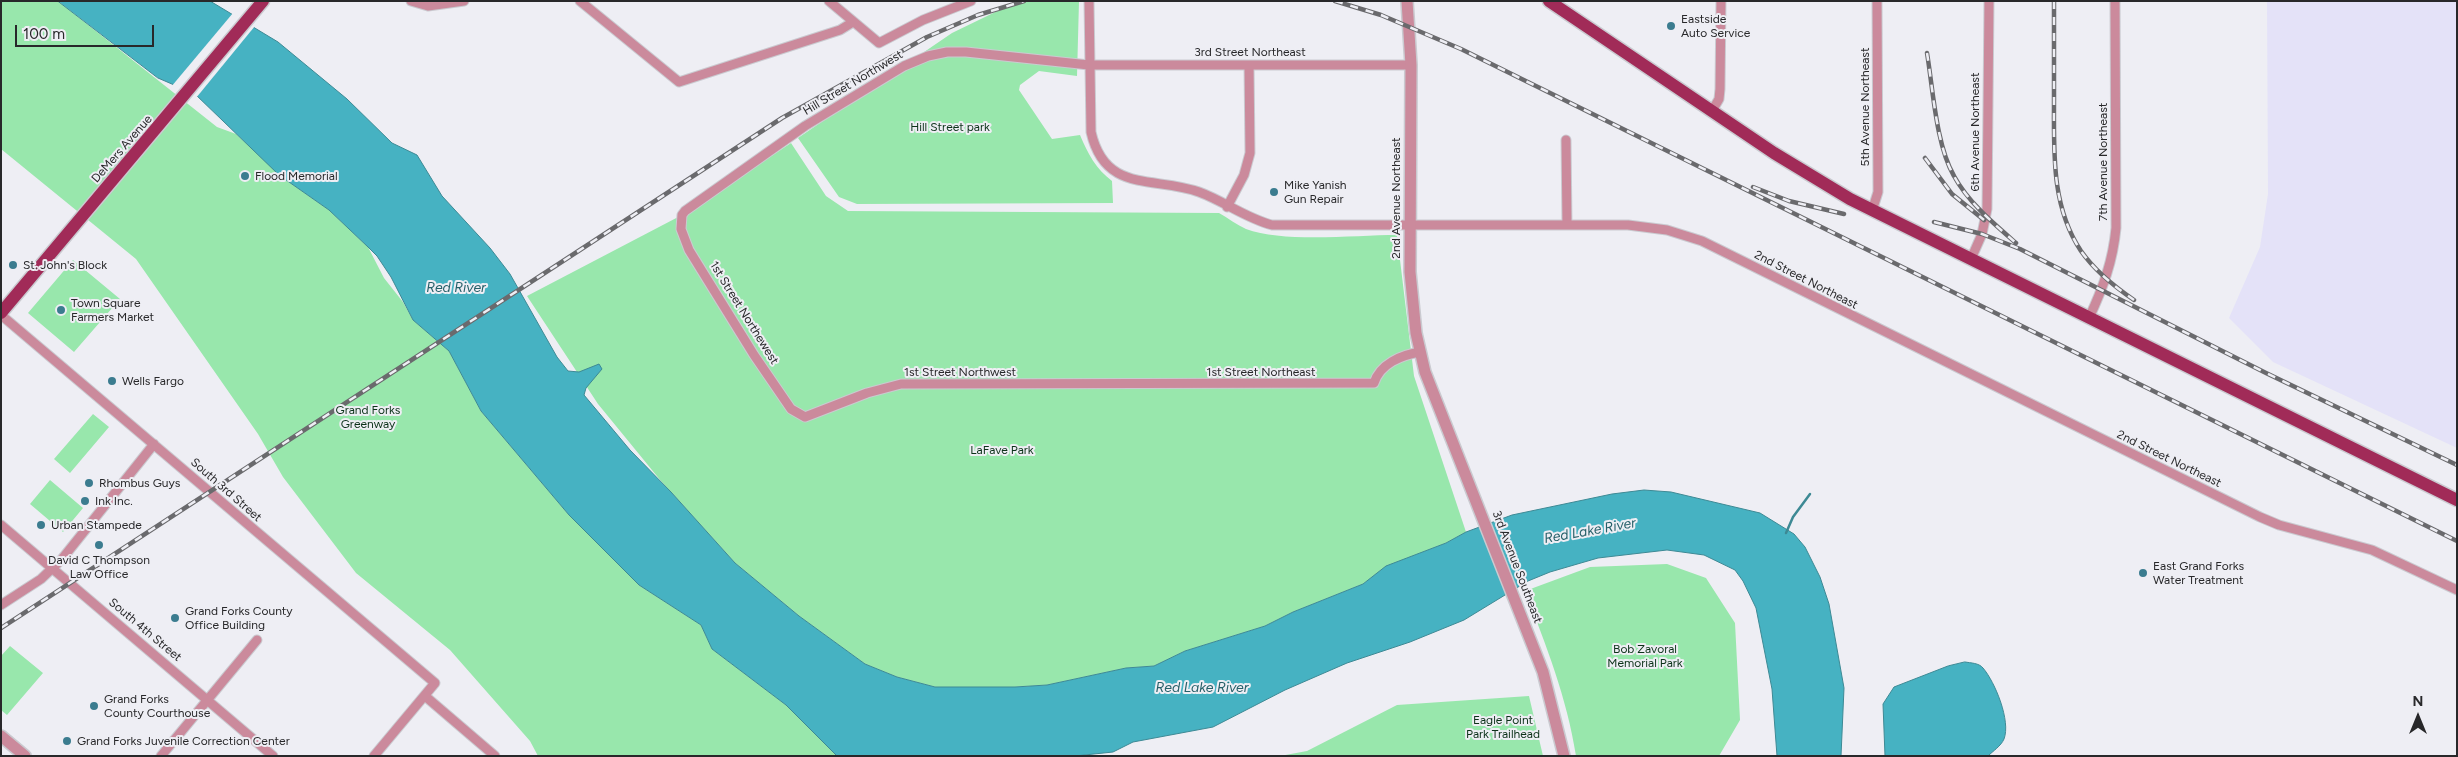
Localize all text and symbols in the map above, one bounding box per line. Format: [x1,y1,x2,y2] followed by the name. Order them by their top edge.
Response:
[1681,12,1750,40] place label: Eastside Auto Service
[18,15,156,47] scale bar
[1665,20,1677,32] marker: Eastside Auto Service
[23,25,65,43] text: 100 m
[1194,45,1306,59] street label: 3rd Street Northeast
[800,47,906,119] street label: Hill Street Northwest
[1858,48,1872,166] street label: 5th Avenue Northeast
[1968,73,1982,191] street label: 6th Avenue Northeast
[2096,103,2110,221] street label: 7th Avenue Northeast
[89,112,155,186] street label: DeMers Avenue
[910,120,990,134] park label: Hill Street park
[1389,137,1403,259] street label: 2nd Avenue Northeast
[255,169,338,183] place label: Flood Memorial
[239,170,251,182] marker: Flood Memorial
[1284,178,1347,206] place label: Mike Yanish Gun Repair
[1268,186,1280,198] marker: Mike Yanish Gun Repair
[1752,248,1860,312] street label: 2nd Street Northeast
[23,258,107,272] place label: St. John's Block
[7,259,19,271] marker: St. John's Block
[706,259,782,367] street label: 1st Street Northewest
[426,280,486,296] water label: Red River
[71,296,154,324] place label: Town Square Farmers Market
[55,304,67,316] marker: Town Square Farmers Market
[904,365,1016,379] street label: 1st Street Northwest
[1207,365,1315,379] street label: 1st Street Northeast
[122,374,184,388] place label: Wells Fargo
[106,375,118,387] marker: Wells Fargo
[336,403,400,431] park label: Grand Forks Greenway
[2114,427,2224,491] street label: 2nd Street Northeast
[970,443,1034,457] park label: LaFave Park
[188,455,264,525] street label: South 3rd Street
[99,476,180,490] place label: Rhombus Guys
[83,477,95,489] marker: Rhombus Guys
[95,494,133,508] place label: Ink Inc.
[79,495,91,507] marker: Ink Inc.
[1489,509,1545,625] street label: 3rd Avenue Southeast
[1543,515,1637,547] water label: Red Lake River
[51,518,142,532] place label: Urban Stampede
[35,519,47,531] marker: Urban Stampede
[93,539,105,551] marker: David C Thompson Law Office
[48,553,150,581] place label: David C Thompson Law Office
[2153,559,2244,587] place label: East Grand Forks Water Treatment
[2137,567,2149,579] marker: East Grand Forks Water Treatment
[106,595,184,665] street label: South 4th Street
[185,604,293,632] place label: Grand Forks County Office Building
[169,612,181,624] marker: Grand Forks County Office Building
[1607,642,1683,670] park label: Bob Zavoral Memorial Park
[1156,680,1248,696] water label: Red Lake River
[104,692,210,720] place label: Grand Forks County Courthouse
[2393,692,2443,742] north arrow
[2413,693,2423,710] text: N
[88,700,100,712] marker: Grand Forks County Courthouse
[1466,713,1540,741] park label: Eagle Point Park Trailhead
[77,734,290,748] place label: Grand Forks Juvenile Correction Center
[61,735,73,747] marker: Grand Forks Juvenile Correction Center

